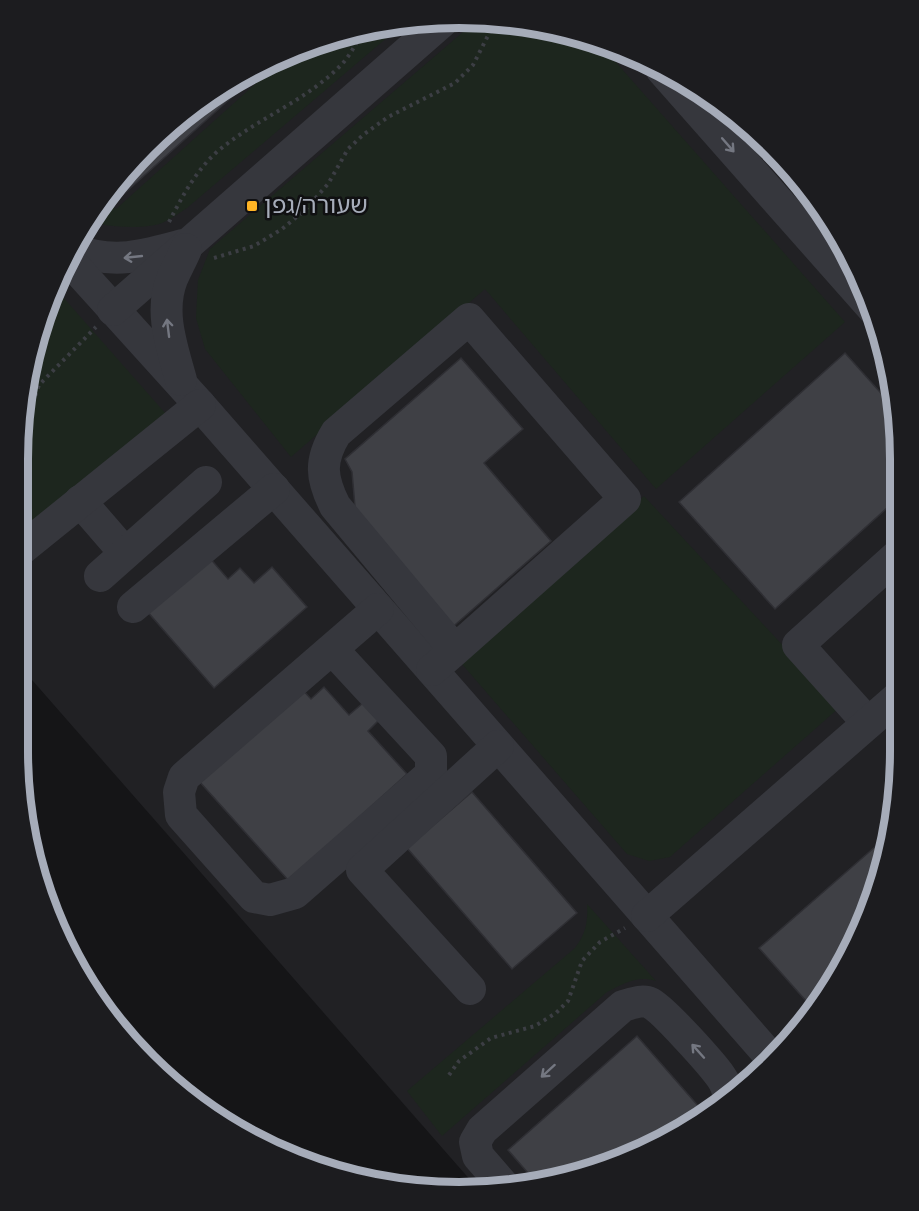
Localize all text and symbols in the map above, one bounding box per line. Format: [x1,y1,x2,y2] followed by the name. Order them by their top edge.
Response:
[721,137,735,152] one-way arrow
[264,194,368,218] place label: שעורה/גפן
[245,199,259,213] marker: שעורה/גפן
[123,252,143,263] one-way arrow
[163,319,174,339] one-way arrow
[691,1043,705,1058] one-way arrow
[541,1064,556,1078] one-way arrow

